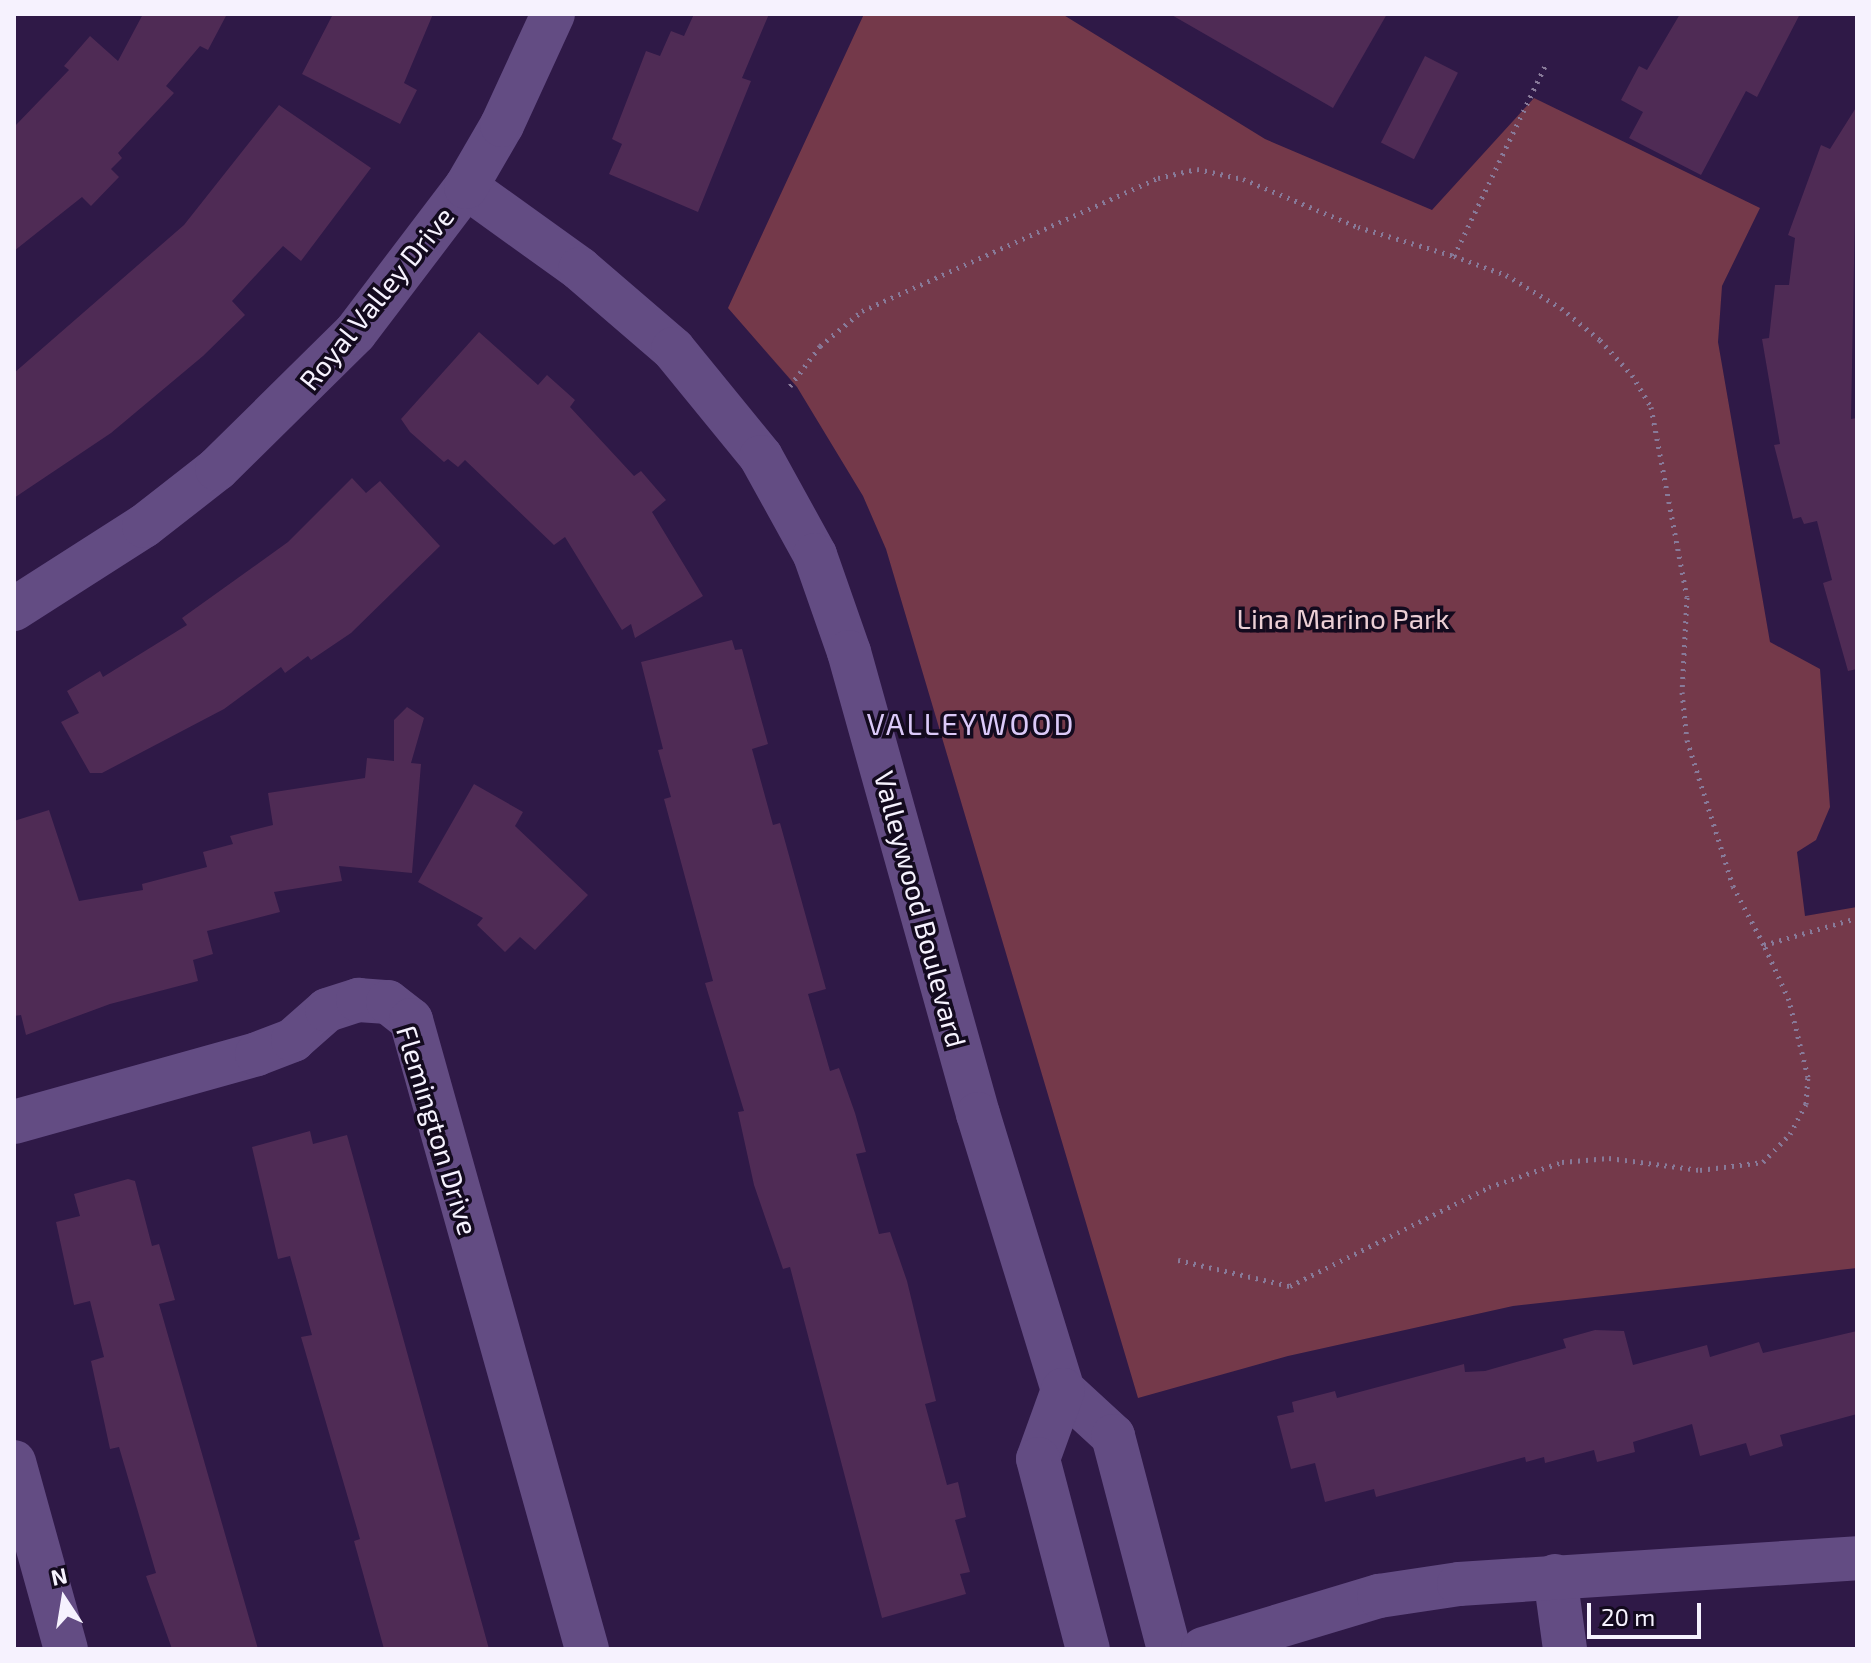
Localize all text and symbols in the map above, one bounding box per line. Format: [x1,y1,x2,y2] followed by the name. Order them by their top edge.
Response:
[291,199,461,397] street label: Royal Valley Drive
[1237,601,1449,635] park label: Lina Marino Park
[866,705,1076,741] district label: VALLEYWOOD
[868,767,974,1051] street label: Valleywood Boulevard
[390,1021,486,1239] street label: Flemington Drive
[24,1559,104,1639] north arrow
[49,1561,69,1590] text: N
[1591,1587,1705,1637] scale bar
[1601,1602,1655,1631] text: 20 m

